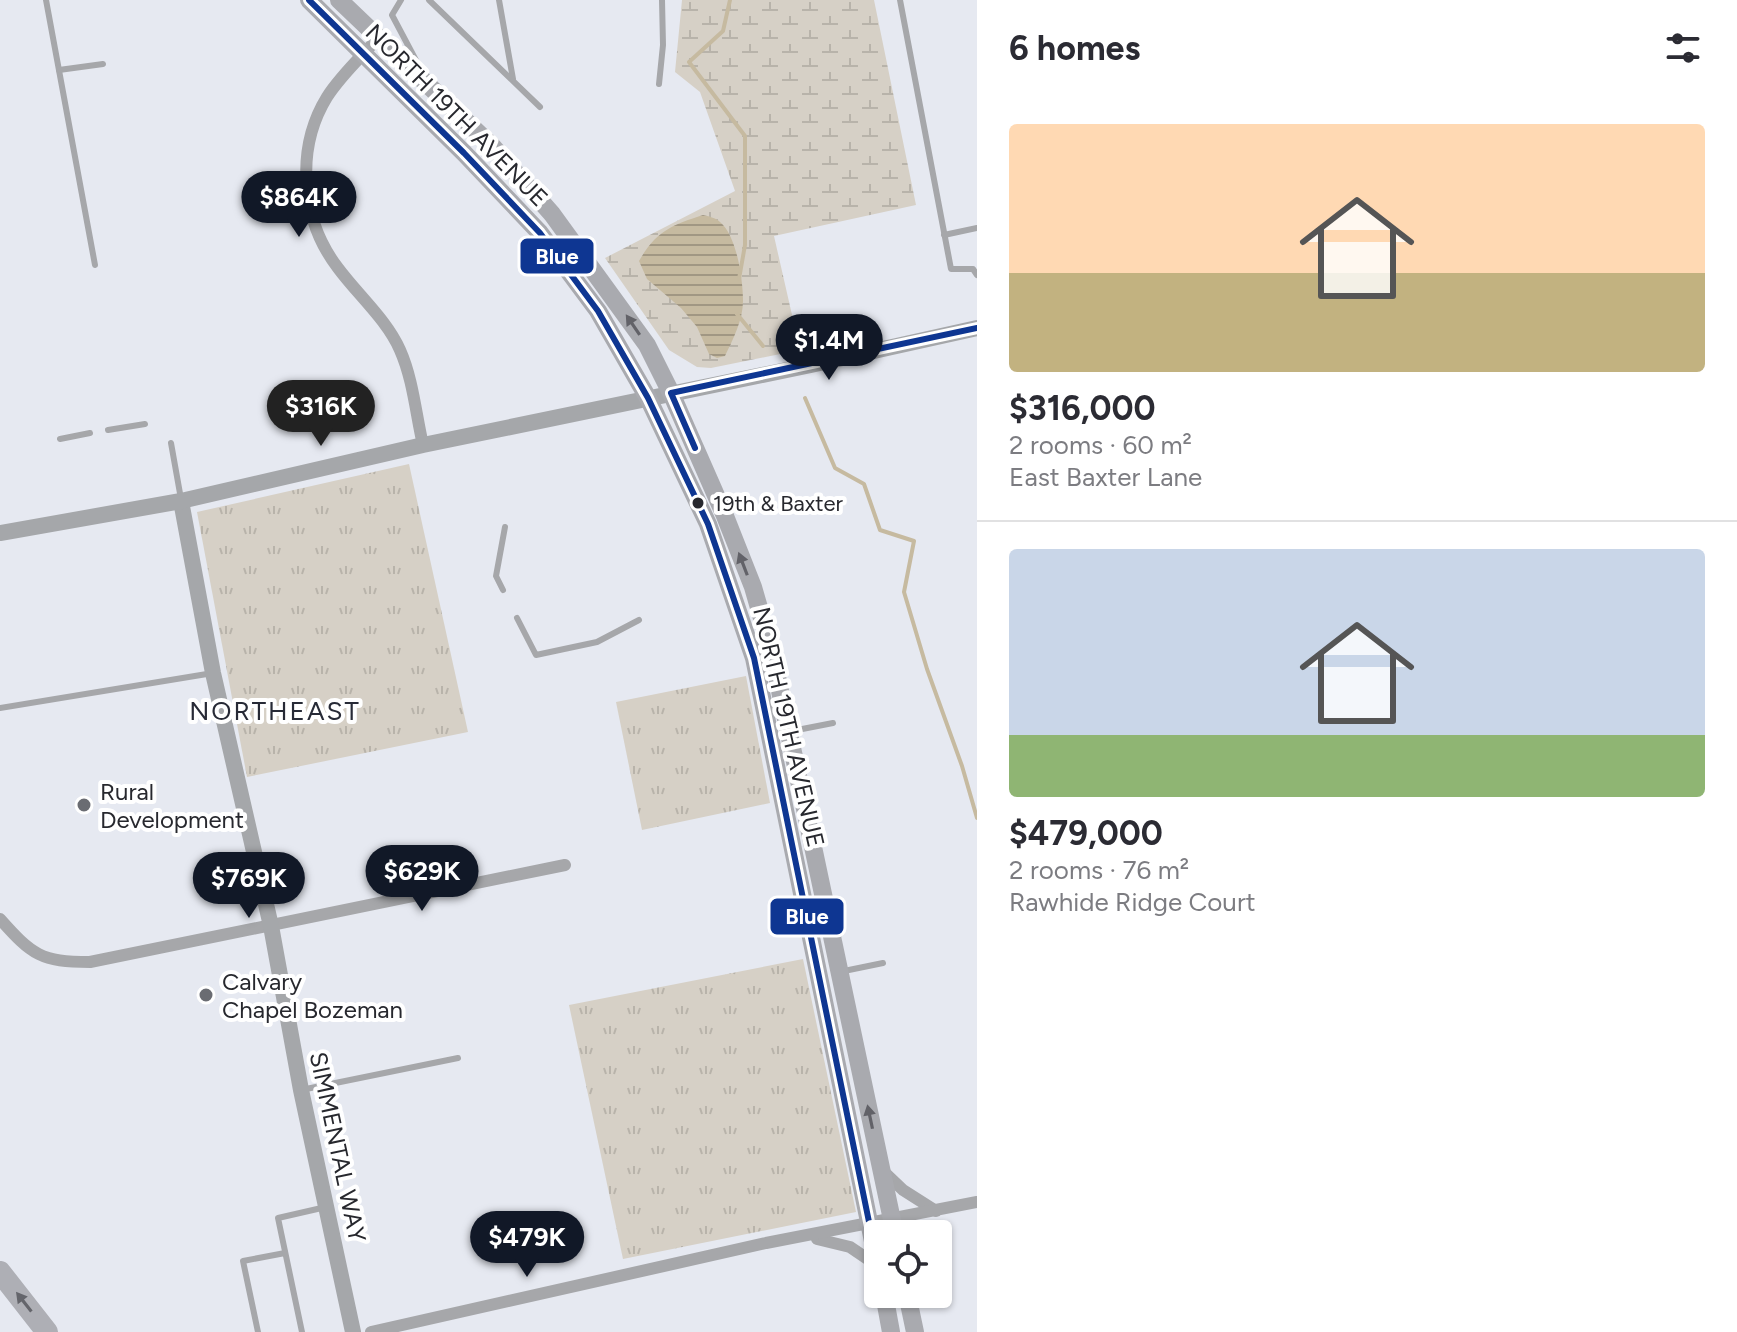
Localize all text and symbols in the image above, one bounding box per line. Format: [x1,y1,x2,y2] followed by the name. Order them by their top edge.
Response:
[360,18,554,212] street label: NORTH 19TH AVENUE
[1661,26,1705,70] icon: filters
[1009,28,1140,69] text: 6 homes
[243,171,355,239] pin: $864K
[1285,176,1429,320] icon: home
[259,181,339,213] text: $864K
[519,237,595,275] line badge: Blue
[535,243,579,270] text: Blue
[626,314,641,336] one-way arrow
[773,314,885,382] pin: $1.4M
[794,324,864,356] text: $1.4M
[265,380,377,448] pin: $316K
[1009,388,1156,429] text: $316,000
[285,390,357,422] text: $316K
[1009,429,1192,461] text: 2 rooms · 60 m²
[1009,461,1202,493] text: East Baxter Lane
[713,490,844,517] place label: 19th & Baxter
[690,495,706,511] marker: 19th & Baxter
[737,552,750,576] one-way arrow
[1285,601,1429,745] icon: home
[747,604,831,850] street label: NORTH 19TH AVENUE
[189,695,361,727] district label: NORTHEAST
[100,777,244,834] place label: Rural Development
[75,796,93,814] marker: Rural Development
[1009,813,1163,854] text: $479,000
[366,845,478,913] pin: $629K
[193,852,305,920] pin: $769K
[1009,854,1189,886] text: 2 rooms · 76 m²
[384,855,460,887] text: $629K
[211,862,287,894] text: $769K
[1009,886,1256,918] text: Rawhide Ridge Court
[769,897,845,936] line badge: Blue
[785,903,829,930] text: Blue
[222,967,403,1024] place label: Calvary Chapel Bozeman
[197,986,215,1004] marker: Calvary Chapel Bozeman
[304,1049,372,1245] street label: SIMMENTAL WAY
[863,1104,876,1129] one-way arrow
[471,1211,583,1279] pin: $479K
[864,1220,952,1308] map controls
[864,1220,952,1308] button: locate
[488,1221,566,1253] text: $479K
[16,1292,32,1312] one-way arrow

